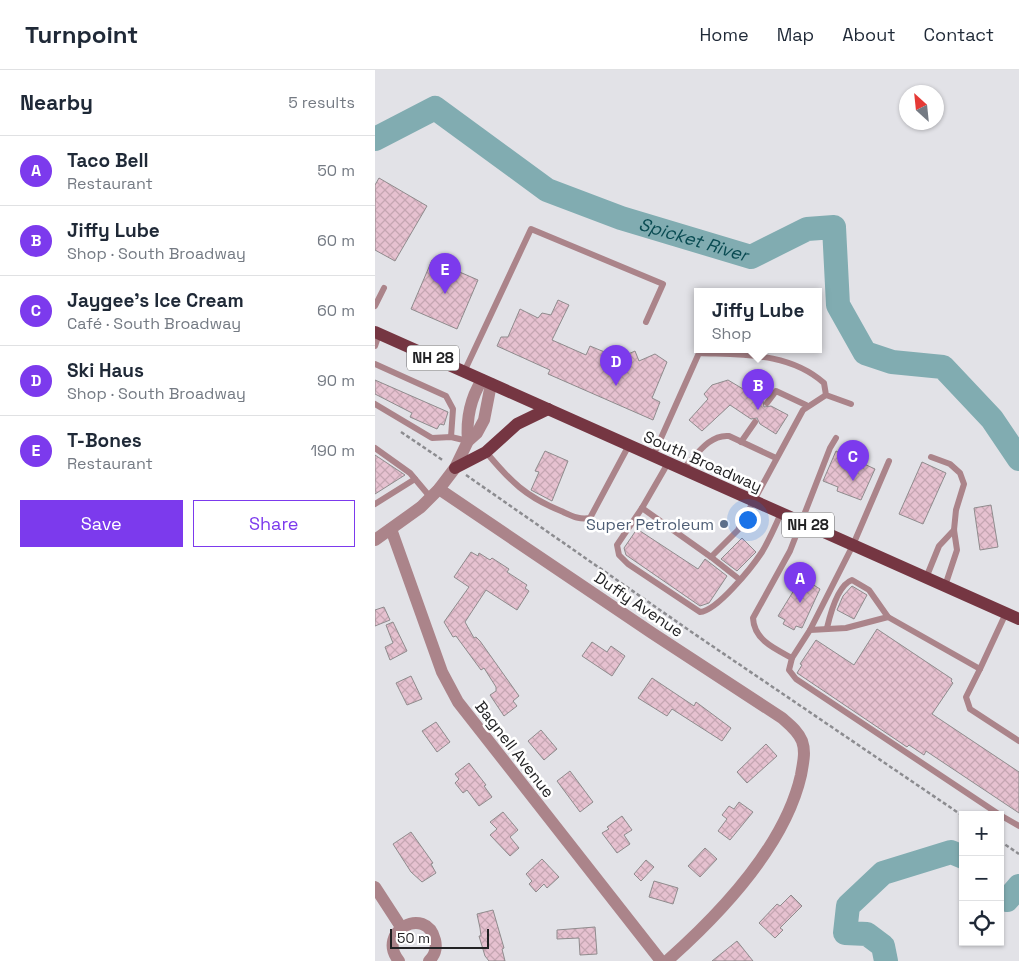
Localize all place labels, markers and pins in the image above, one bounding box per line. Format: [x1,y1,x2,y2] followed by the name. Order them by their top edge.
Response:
[429,253,461,294] pin: E
[600,345,632,386] pin: D
[742,369,774,410] pin: B
[837,440,869,481] pin: C
[586,514,714,535] place label: Super Petroleum
[718,518,730,530] marker: Super Petroleum
[784,562,816,603] pin: A

